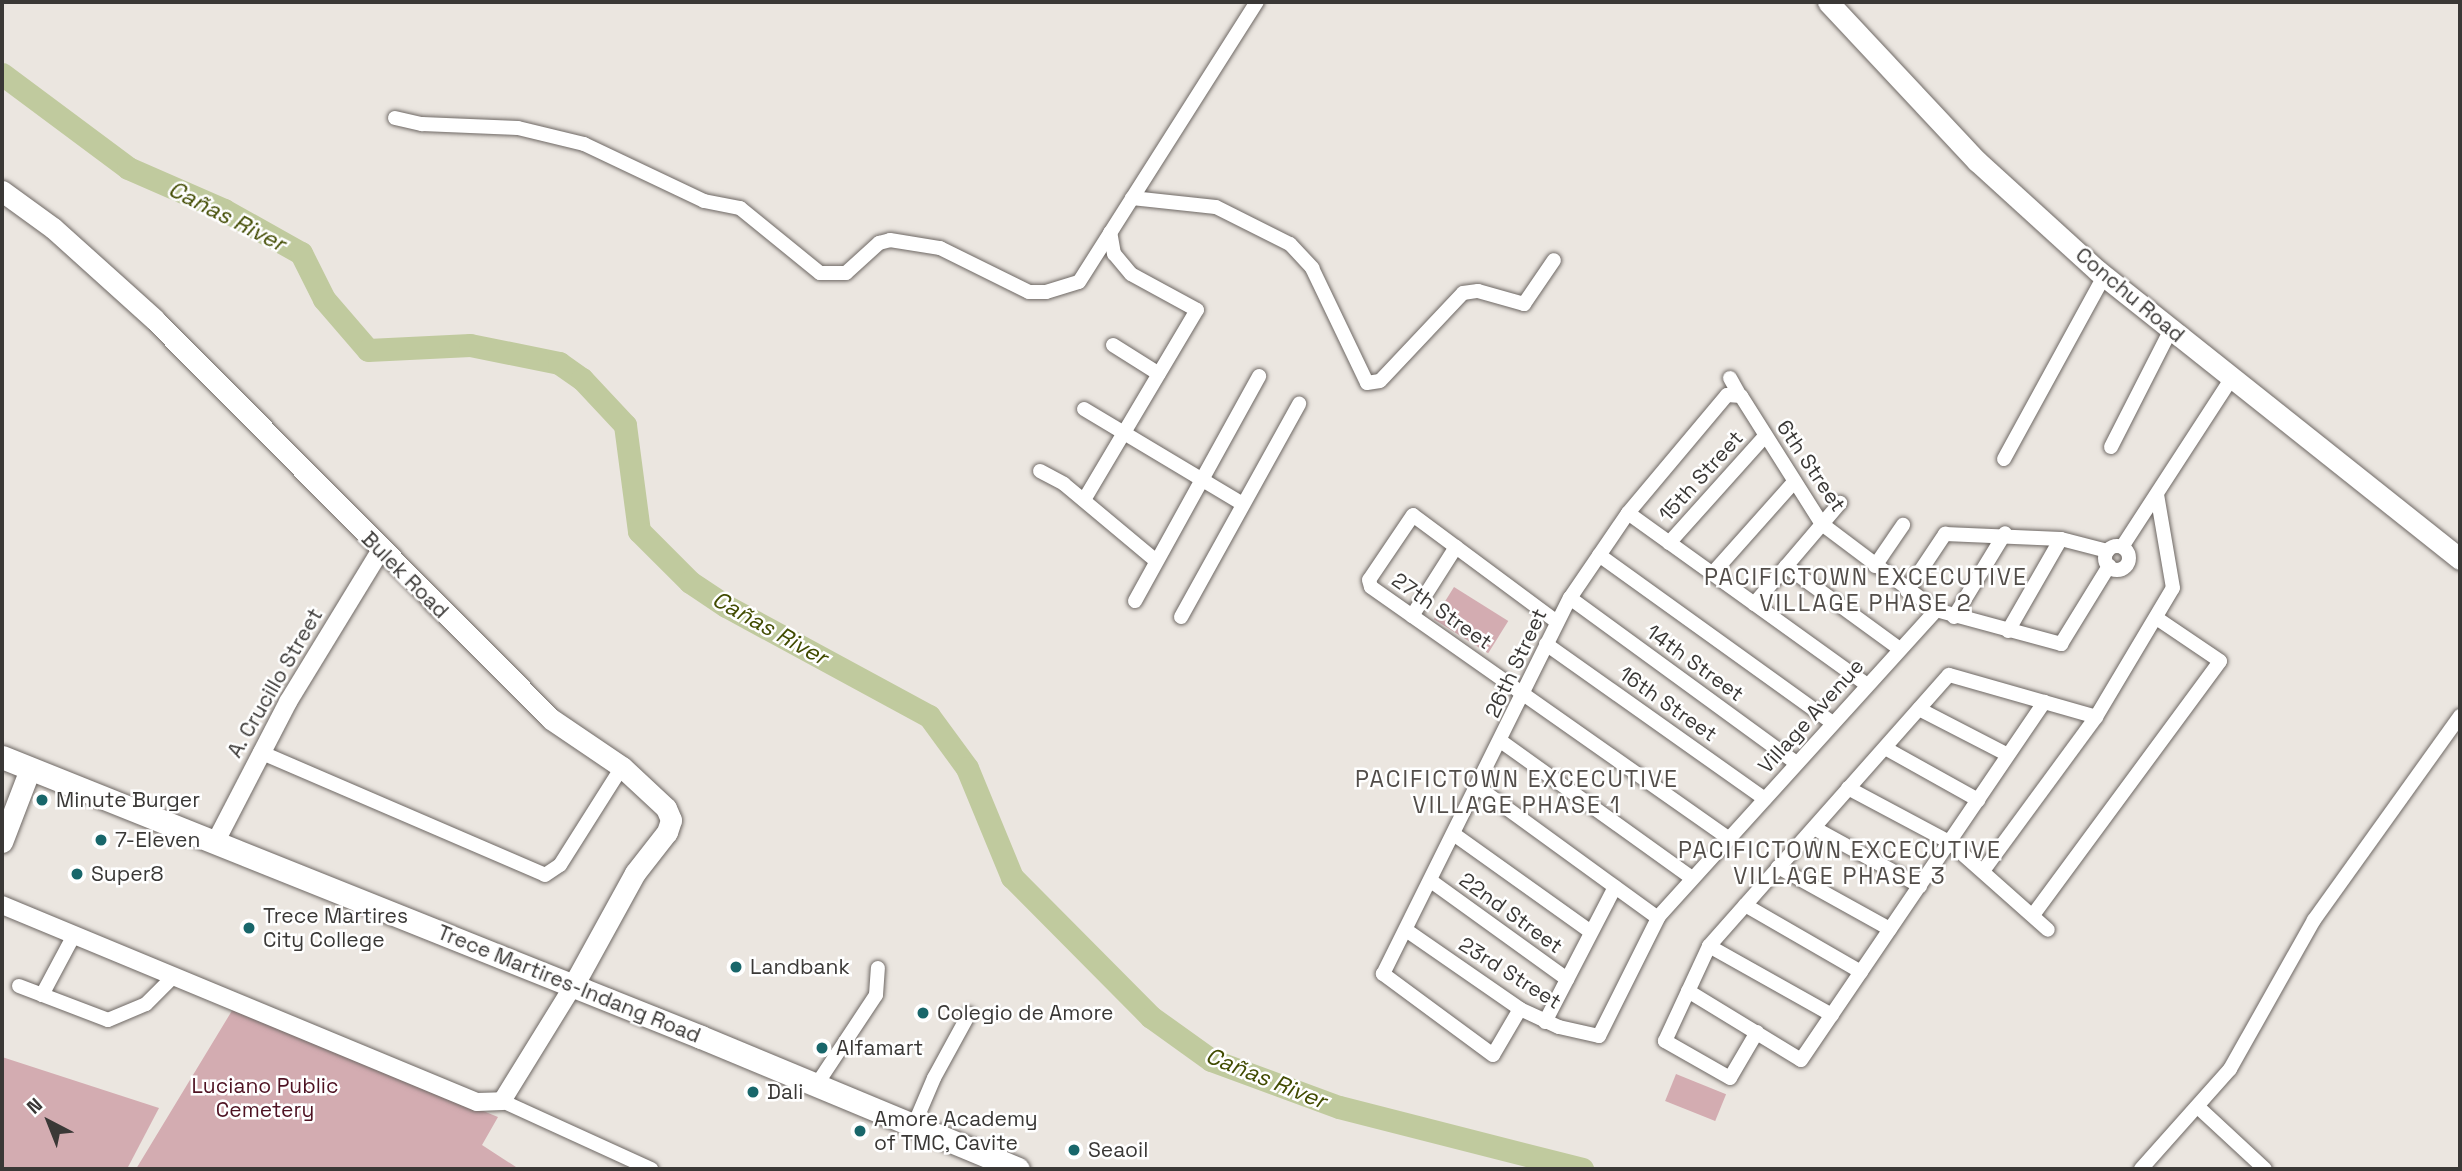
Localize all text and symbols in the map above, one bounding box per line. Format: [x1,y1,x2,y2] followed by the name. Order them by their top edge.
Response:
[164,175,290,257] water label: Cañas River
[2070,242,2190,348] street label: Conchu Road
[1771,415,1851,517] street label: 6th Street
[1654,425,1748,527] street label: 15th Street
[356,526,454,624] street label: Bulek Road
[1707,563,2025,617] district label: PACIFICTOWN EXCECUTIVE VILLAGE PHASE 2
[1387,567,1497,655] street label: 27th Street
[708,585,832,671] water label: Cañas River
[222,604,328,762] street label: A. Crucillo Street
[1480,604,1552,722] street label: 26th Street
[1641,619,1749,707] street label: 14th Street
[1753,653,1869,779] street label: Village Avenue
[1614,661,1722,747] street label: 16th Street
[1358,765,1676,819] district label: PACIFICTOWN EXCECUTIVE VILLAGE PHASE 1
[56,787,200,813] place label: Minute Burger
[34,792,50,808] marker: Minute Burger
[115,827,200,853] place label: 7-Eleven
[93,832,109,848] marker: 7-Eleven
[1681,836,1999,890] district label: PACIFICTOWN EXCECUTIVE VILLAGE PHASE 3
[91,861,164,887] place label: Super8
[69,866,85,882] marker: Super8
[1455,867,1567,959] street label: 22nd Street
[263,903,408,953] place label: Trece Martires City College
[241,920,257,936] marker: Trece Martires City College
[434,920,704,1048] street label: Trece Martires-Indang Road
[1454,932,1566,1014] street label: 23rd Street
[750,954,850,980] place label: Landbank
[728,959,744,975] marker: Landbank
[937,1000,1114,1026] place label: Colegio de Amore
[915,1005,931,1021] marker: Colegio de Amore
[836,1035,923,1061] place label: Alfamart
[814,1040,830,1056] marker: Alfamart
[1202,1041,1330,1115] water label: Cañas River
[191,1073,339,1123] park label: Luciano Public Cemetery
[767,1079,803,1105] place label: Dali
[745,1084,761,1100] marker: Dali
[14,1087,84,1157] north arrow
[22,1092,48,1120] text: N
[874,1106,1038,1156] place label: Amore Academy of TMC, Cavite
[852,1123,868,1139] marker: Amore Academy of TMC, Cavite
[1088,1137,1148,1163] place label: Seaoil
[1066,1142,1082,1158] marker: Seaoil

